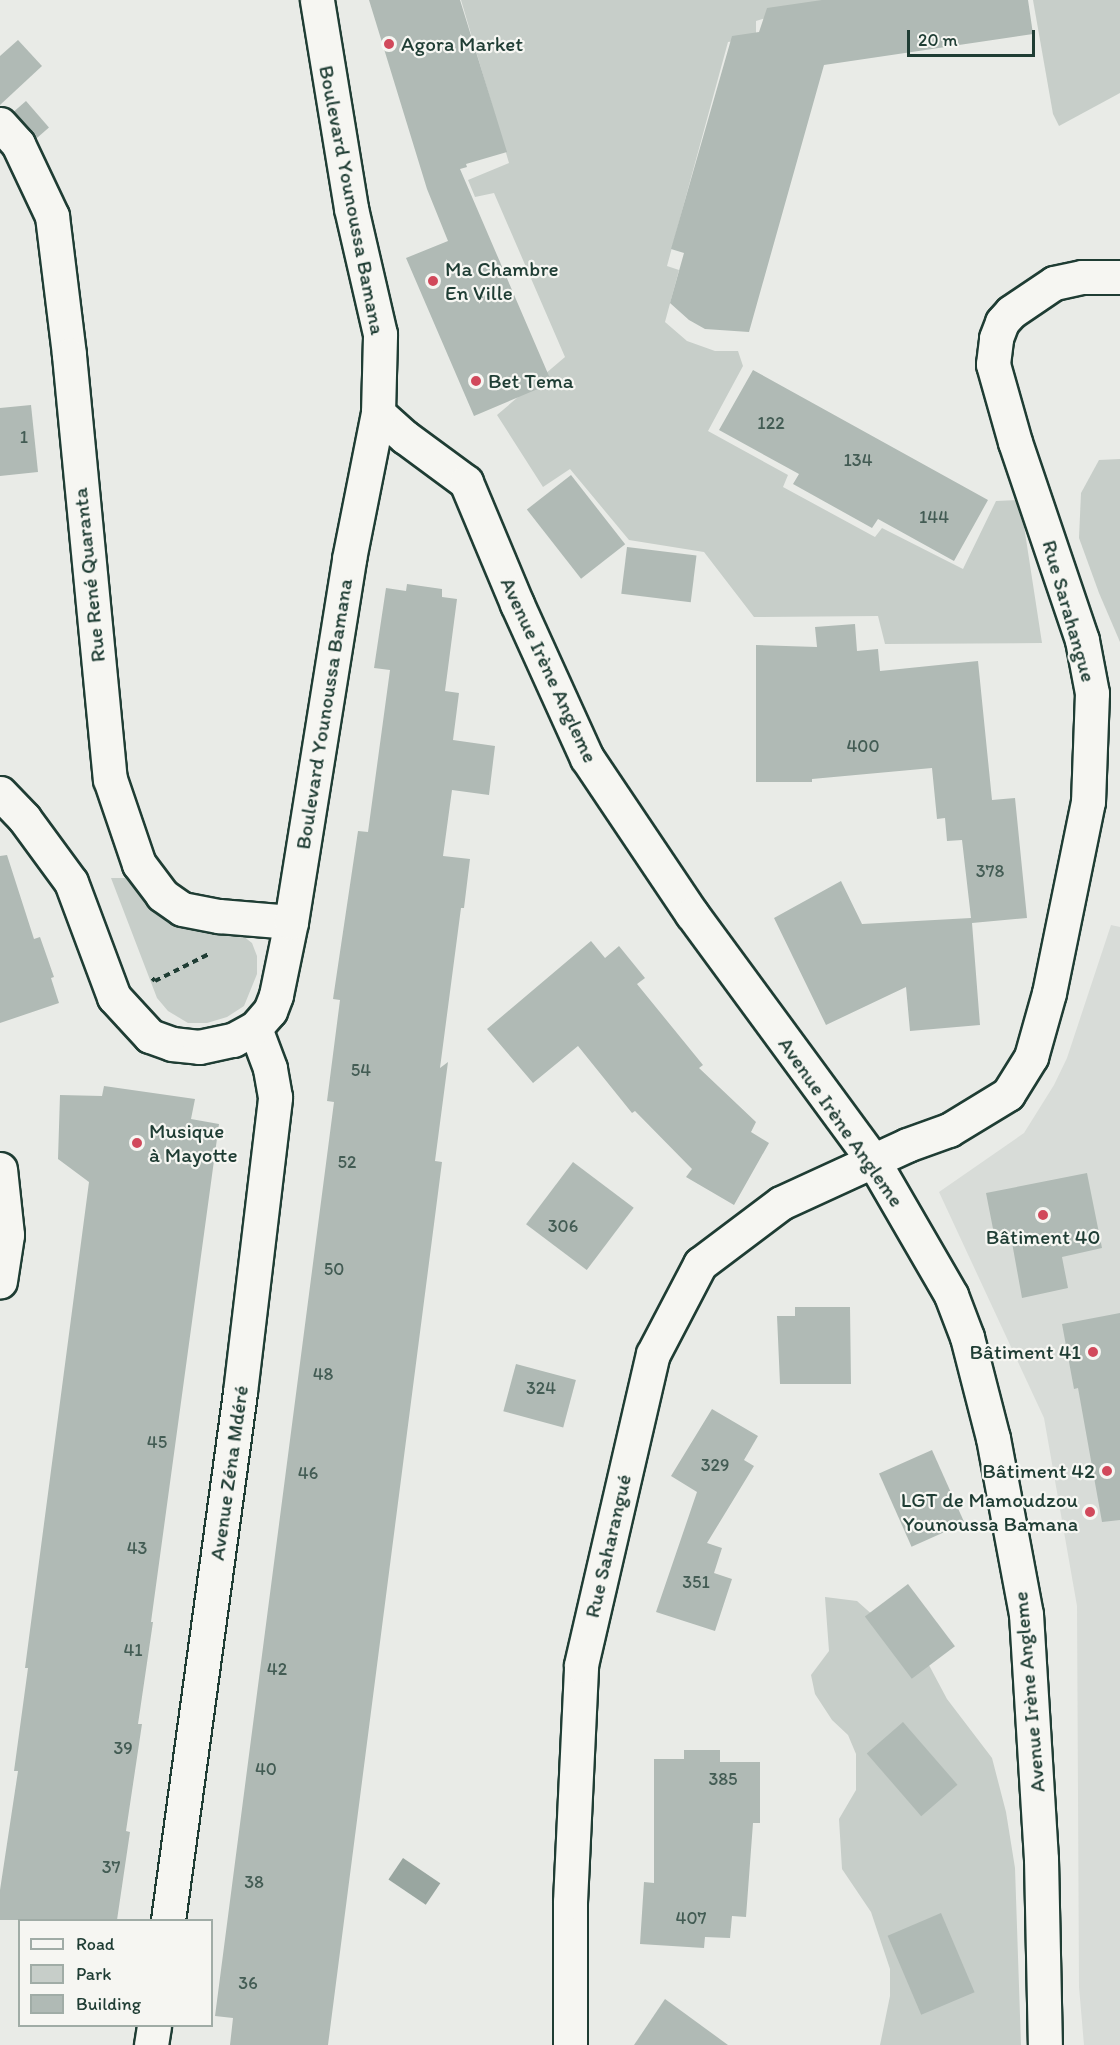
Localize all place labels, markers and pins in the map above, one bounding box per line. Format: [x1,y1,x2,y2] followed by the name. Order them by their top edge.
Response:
[401,31,523,57] place label: Agora Market
[382,37,396,51] marker: Agora Market
[445,256,559,306] place label: Ma Chambre En Ville
[426,274,440,288] marker: Ma Chambre En Ville
[488,368,572,394] place label: Bet Tema
[469,374,483,388] marker: Bet Tema
[149,1118,238,1168] place label: Musique à Mayotte
[130,1136,144,1150] marker: Musique à Mayotte
[1036,1208,1050,1222] marker: Bâtiment 40
[986,1224,1100,1250] place label: Bâtiment 40
[970,1339,1081,1365] place label: Bâtiment 41
[1086,1345,1100,1359] marker: Bâtiment 41
[982,1458,1095,1484] place label: Bâtiment 42
[1100,1464,1114,1478] marker: Bâtiment 42
[900,1487,1078,1537] place label: LGT de Mamoudzou Younoussa Bamana
[1083,1505,1097,1519] marker: LGT de Mamoudzou Younoussa Bamana

